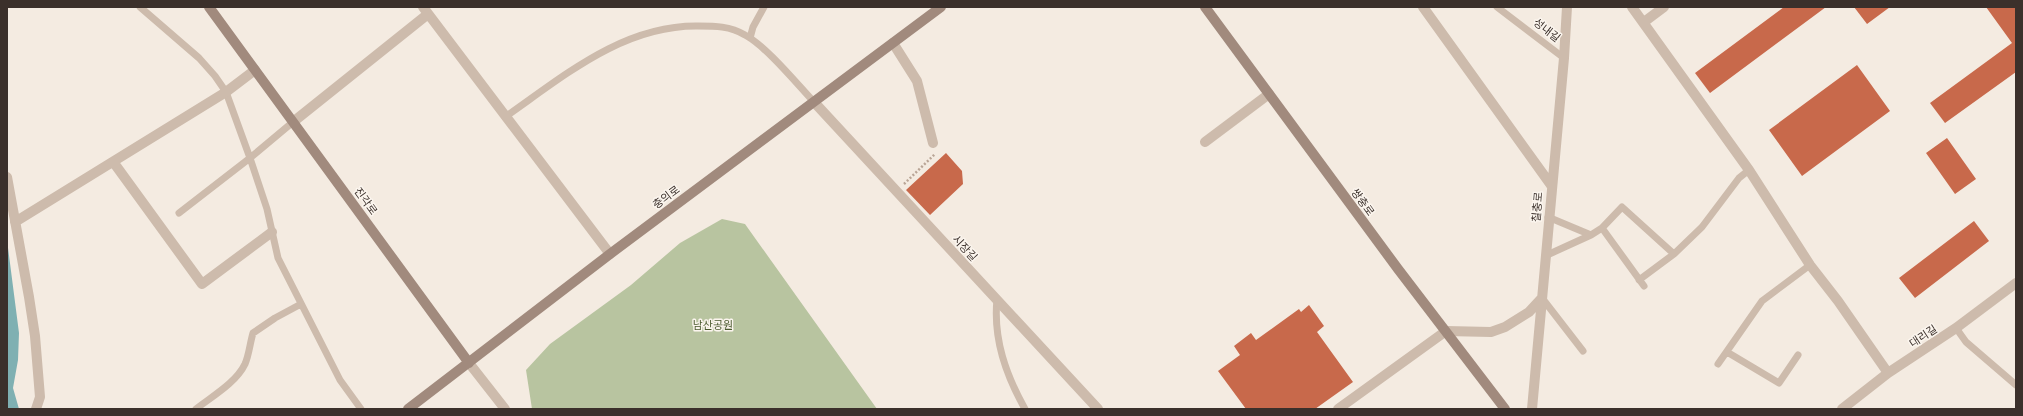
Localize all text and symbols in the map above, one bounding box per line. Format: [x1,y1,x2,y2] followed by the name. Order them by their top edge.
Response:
[1531,16,1563,45] street label: 성내길
[650,183,682,212] street label: 충의로
[351,185,380,217] street label: 진각로
[1348,186,1377,218] street label: 쌍충로
[1530,191,1545,223] street label: 칠충로
[950,233,980,264] street label: 시장길
[693,319,733,332] park label: 남산공원
[1907,323,1940,350] street label: 대리길

